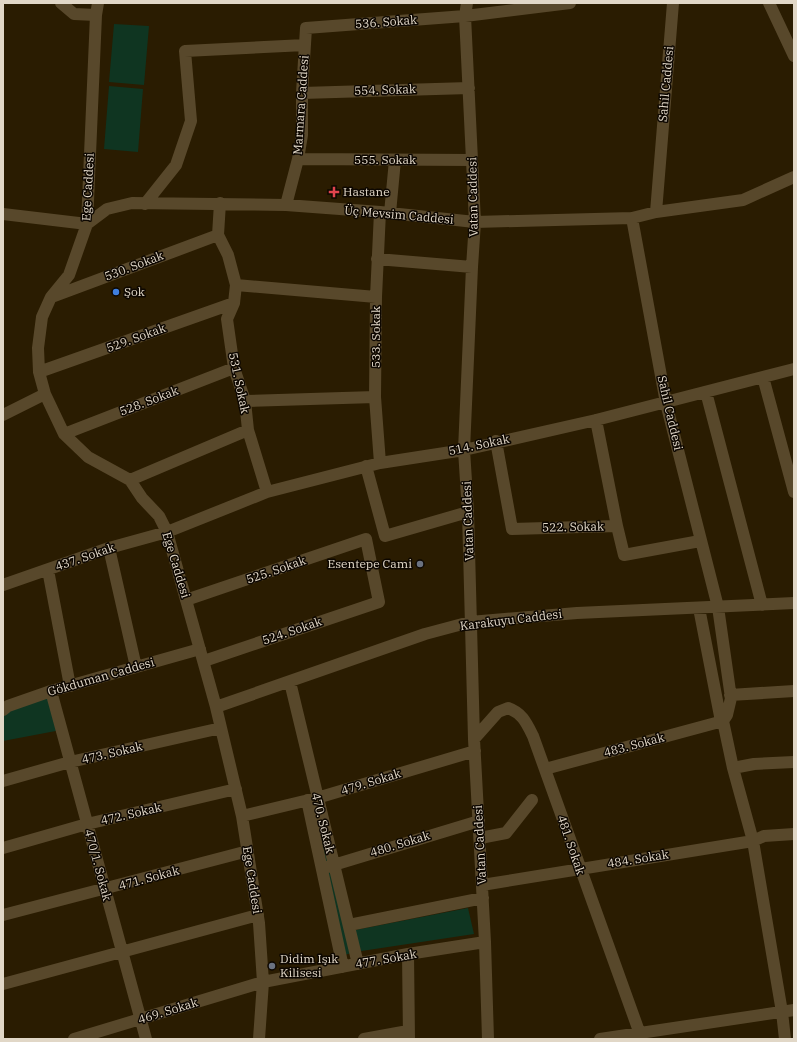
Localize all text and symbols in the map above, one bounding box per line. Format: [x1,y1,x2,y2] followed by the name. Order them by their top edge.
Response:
[355,12,417,31] street label: 536. Sokak
[655,45,676,123] street label: Sahil Caddesi
[290,54,311,155] street label: Marmara Caddesi
[354,81,416,98] street label: 554. Sokak
[78,152,97,221] street label: Ege Caddesi
[354,152,416,167] street label: 555. Sokak
[464,157,481,237] street label: Vatan Caddesi
[343,184,390,199] place label: Hastane
[328,186,340,198] marker: Hastane
[344,202,455,227] street label: Üç Mevsim Caddesi
[102,247,165,284] street label: 530. Sokak
[124,284,145,299] place label: Şok
[111,287,121,297] marker: Şok
[368,306,383,368] street label: 533. Sokak
[104,320,168,355] street label: 529. Sokak
[226,351,253,415] street label: 531. Sokak
[655,374,686,452] street label: Sahil Caddesi
[117,382,180,419] street label: 528. Sokak
[447,431,511,458] street label: 514. Sokak
[459,481,476,561] street label: Vatan Caddesi
[542,518,604,535] street label: 522. Sokak
[159,530,194,600] street label: Ege Caddesi
[53,539,117,574] street label: 437. Sokak
[244,552,308,587] street label: 525. Sokak
[328,556,412,571] place label: Esentepe Cami
[415,559,425,569] marker: Esentepe Cami
[459,606,563,633] street label: Karakuyu Caddesi
[260,613,324,648] street label: 524. Sokak
[46,654,156,699] street label: Gökduman Caddesi
[602,729,666,760] street label: 483. Sokak
[80,738,144,767] street label: 473. Sokak
[339,765,403,798] street label: 479. Sokak
[309,791,338,855] street label: 470. Sokak
[99,799,163,828] street label: 472. Sokak
[470,805,489,885] street label: Vatan Caddesi
[554,813,589,877] street label: 481. Sokak
[82,827,115,902] street label: 470/1. Sokak
[368,827,432,860] street label: 480. Sokak
[240,845,265,915] street label: Ege Caddesi
[606,846,670,871] street label: 484. Sokak
[117,862,181,893] street label: 471. Sokak
[354,946,418,971] street label: 477. Sokak
[280,951,338,980] place label: Didim Işık Kilisesi
[267,961,277,971] marker: Didim Işık Kilisesi
[136,994,200,1027] street label: 469. Sokak

